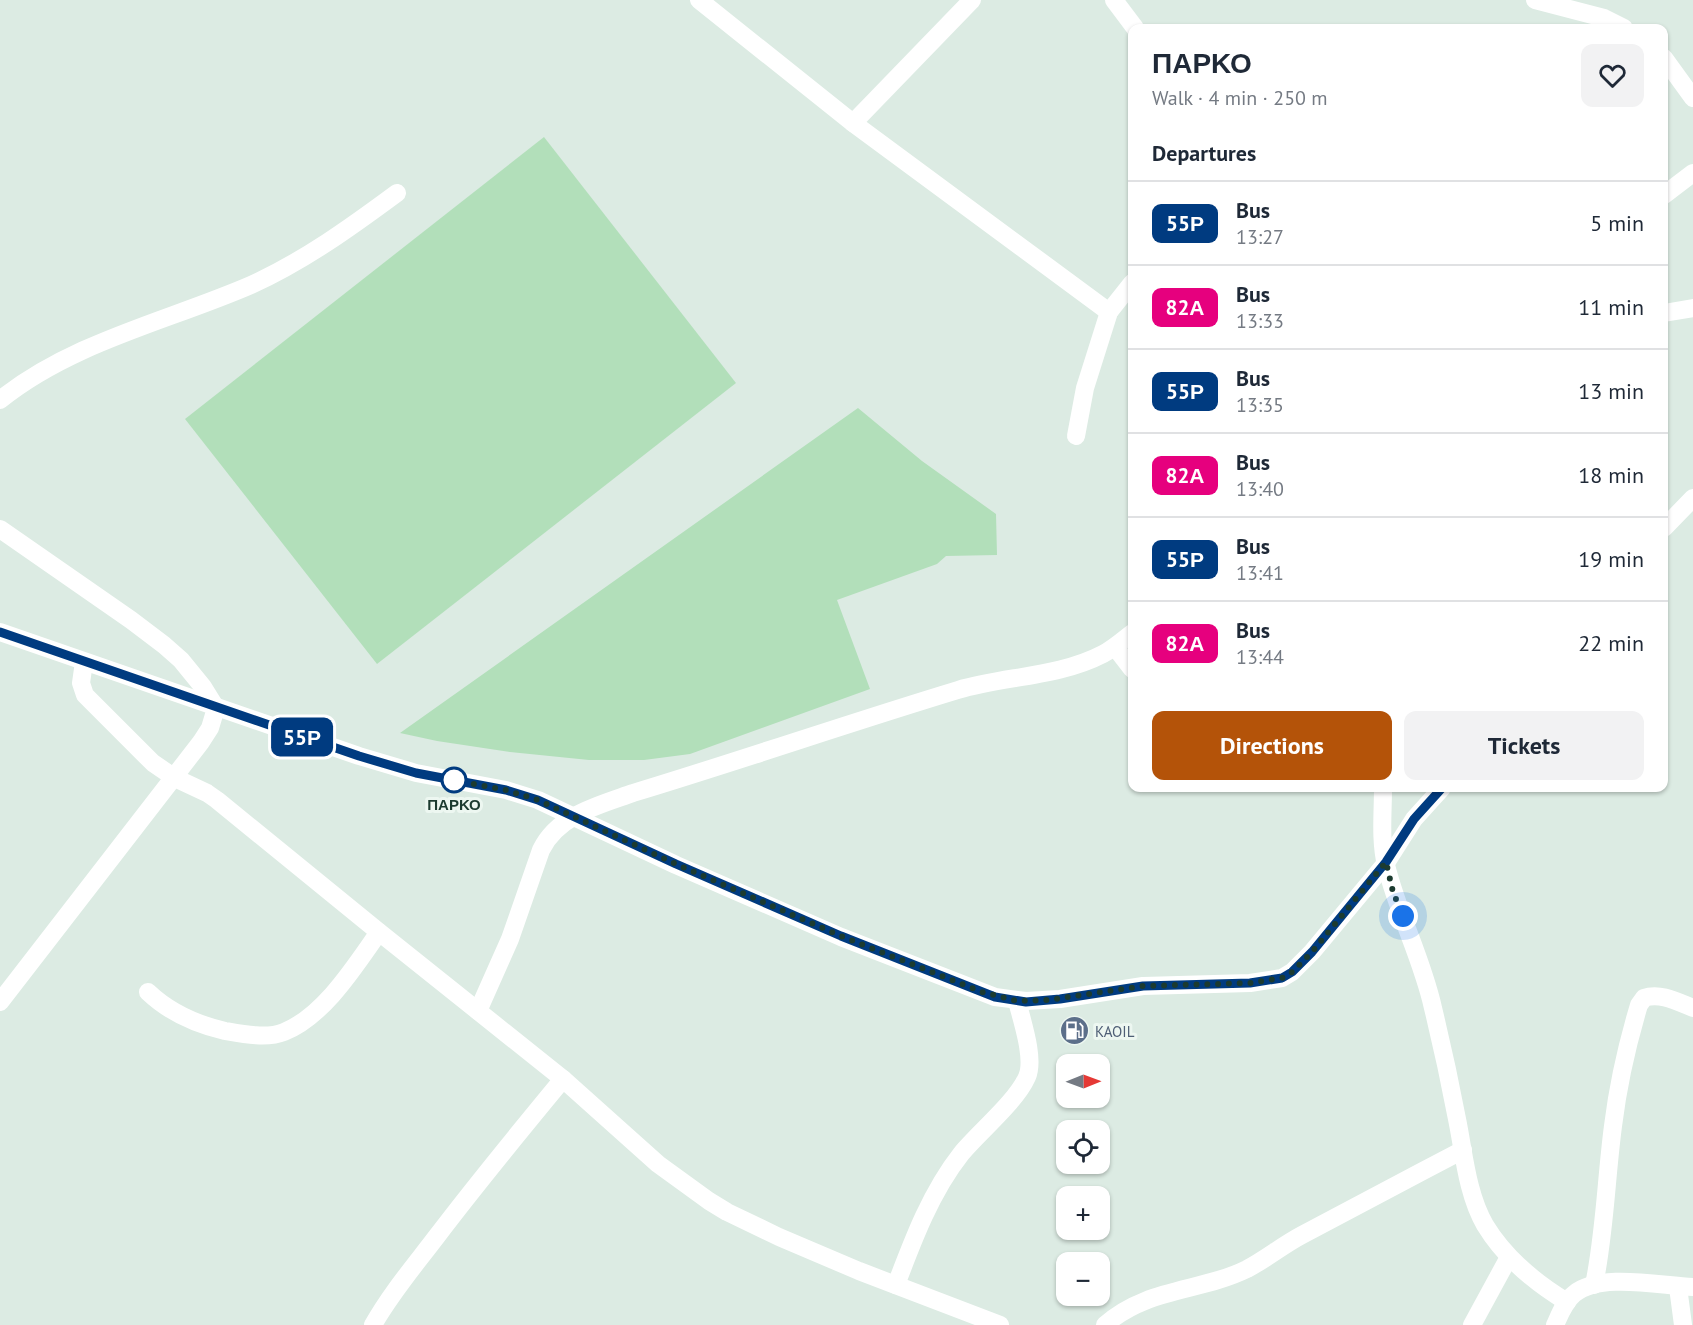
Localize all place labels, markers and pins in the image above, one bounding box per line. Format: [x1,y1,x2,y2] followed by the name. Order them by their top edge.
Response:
[441,767,467,793] marker: ΠΑΡΚΟ
[427,795,481,814] place label: ΠΑΡΚΟ
[1058,1015,1090,1047] fuel station icon: KAOIL
[1095,1022,1135,1041] place label: KAOIL

